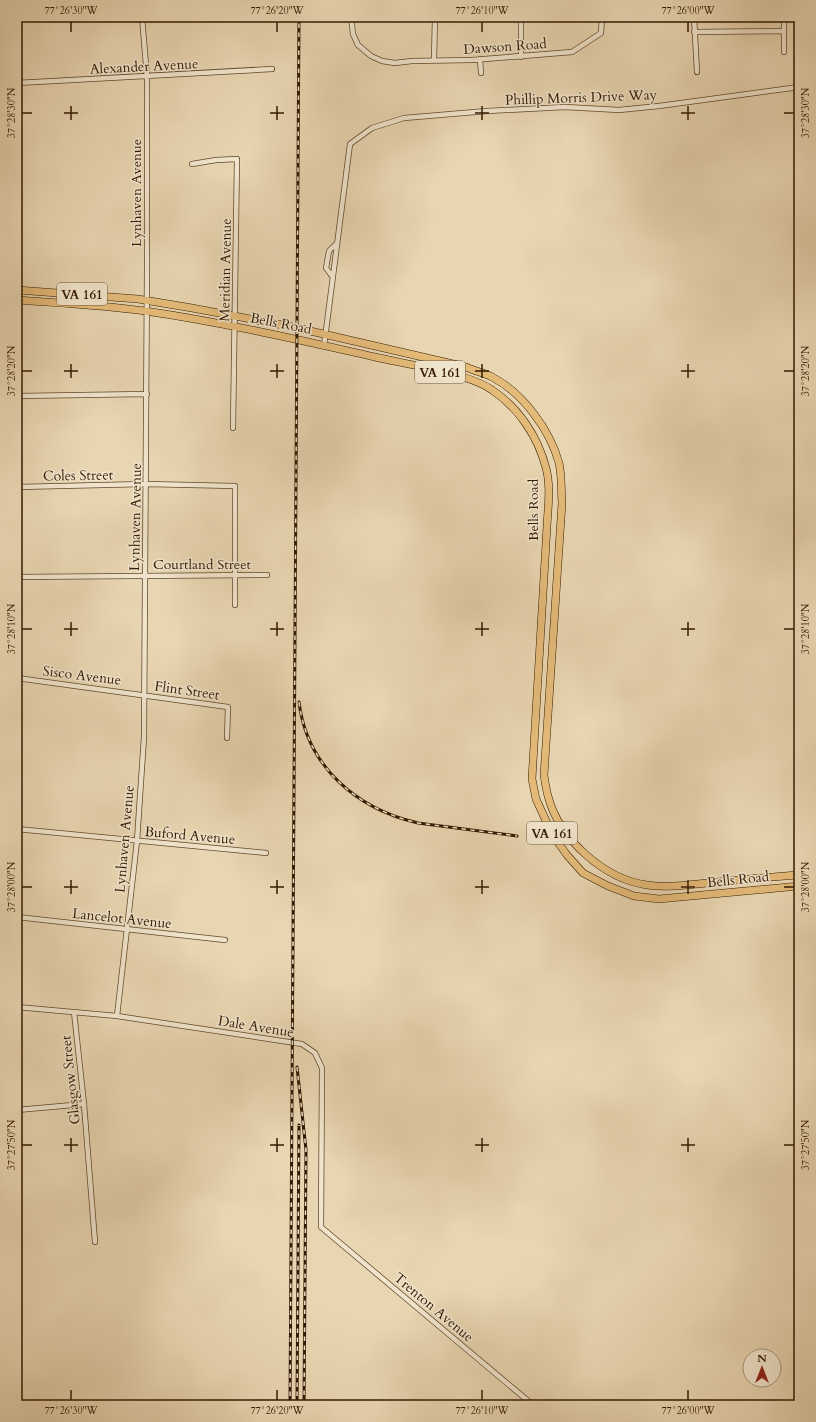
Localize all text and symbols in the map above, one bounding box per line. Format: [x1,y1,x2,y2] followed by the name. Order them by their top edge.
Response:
[44,4,99,18] text: 77°26'30"W
[250,4,305,18] text: 77°26'20"W
[455,4,510,18] text: 77°26'10"W
[661,4,716,18] text: 77°26'00"W
[463,34,548,59] street label: Dawson Road
[89,54,199,79] street label: Alexander Avenue
[505,85,658,110] street label: Phillip Morris Drive Way
[5,87,19,138] text: 37°28'30"N
[799,87,813,138] text: 37°28'30"N
[127,139,146,247] street label: Lynhaven Avenue
[215,218,236,322] street label: Meridian Avenue
[57,283,107,305] road number: VA 161
[249,308,314,339] street label: Bells Road
[5,345,19,396] text: 37°28'20"N
[799,345,813,396] text: 37°28'20"N
[415,361,465,383] road number: VA 161
[125,463,146,571] street label: Lynhaven Avenue
[43,465,114,486] street label: Coles Street
[524,478,543,541] street label: Bells Road
[153,555,252,574] street label: Courtland Street
[5,603,19,654] text: 37°28'10"N
[799,603,813,654] text: 37°28'10"N
[42,661,122,690] street label: Sisco Avenue
[153,677,221,705] street label: Flint Street
[110,784,139,894] street label: Lynhaven Avenue
[144,822,236,849] street label: Buford Avenue
[527,822,577,844] road number: VA 161
[5,861,19,912] text: 37°28'00"N
[799,861,813,912] text: 37°28'00"N
[706,867,771,892] street label: Bells Road
[71,904,173,933] street label: Lancelot Avenue
[217,1011,295,1042] street label: Dale Avenue
[56,1034,85,1125] street label: Glasgow Street
[5,1119,19,1170] text: 37°27'50"N
[799,1119,813,1170] text: 37°27'50"N
[390,1268,478,1346] street label: Trenton Avenue
[742,1348,782,1388] north arrow
[757,1351,767,1366] text: N
[44,1404,99,1418] text: 77°26'30"W
[250,1404,305,1418] text: 77°26'20"W
[455,1404,510,1418] text: 77°26'10"W
[661,1404,716,1418] text: 77°26'00"W

